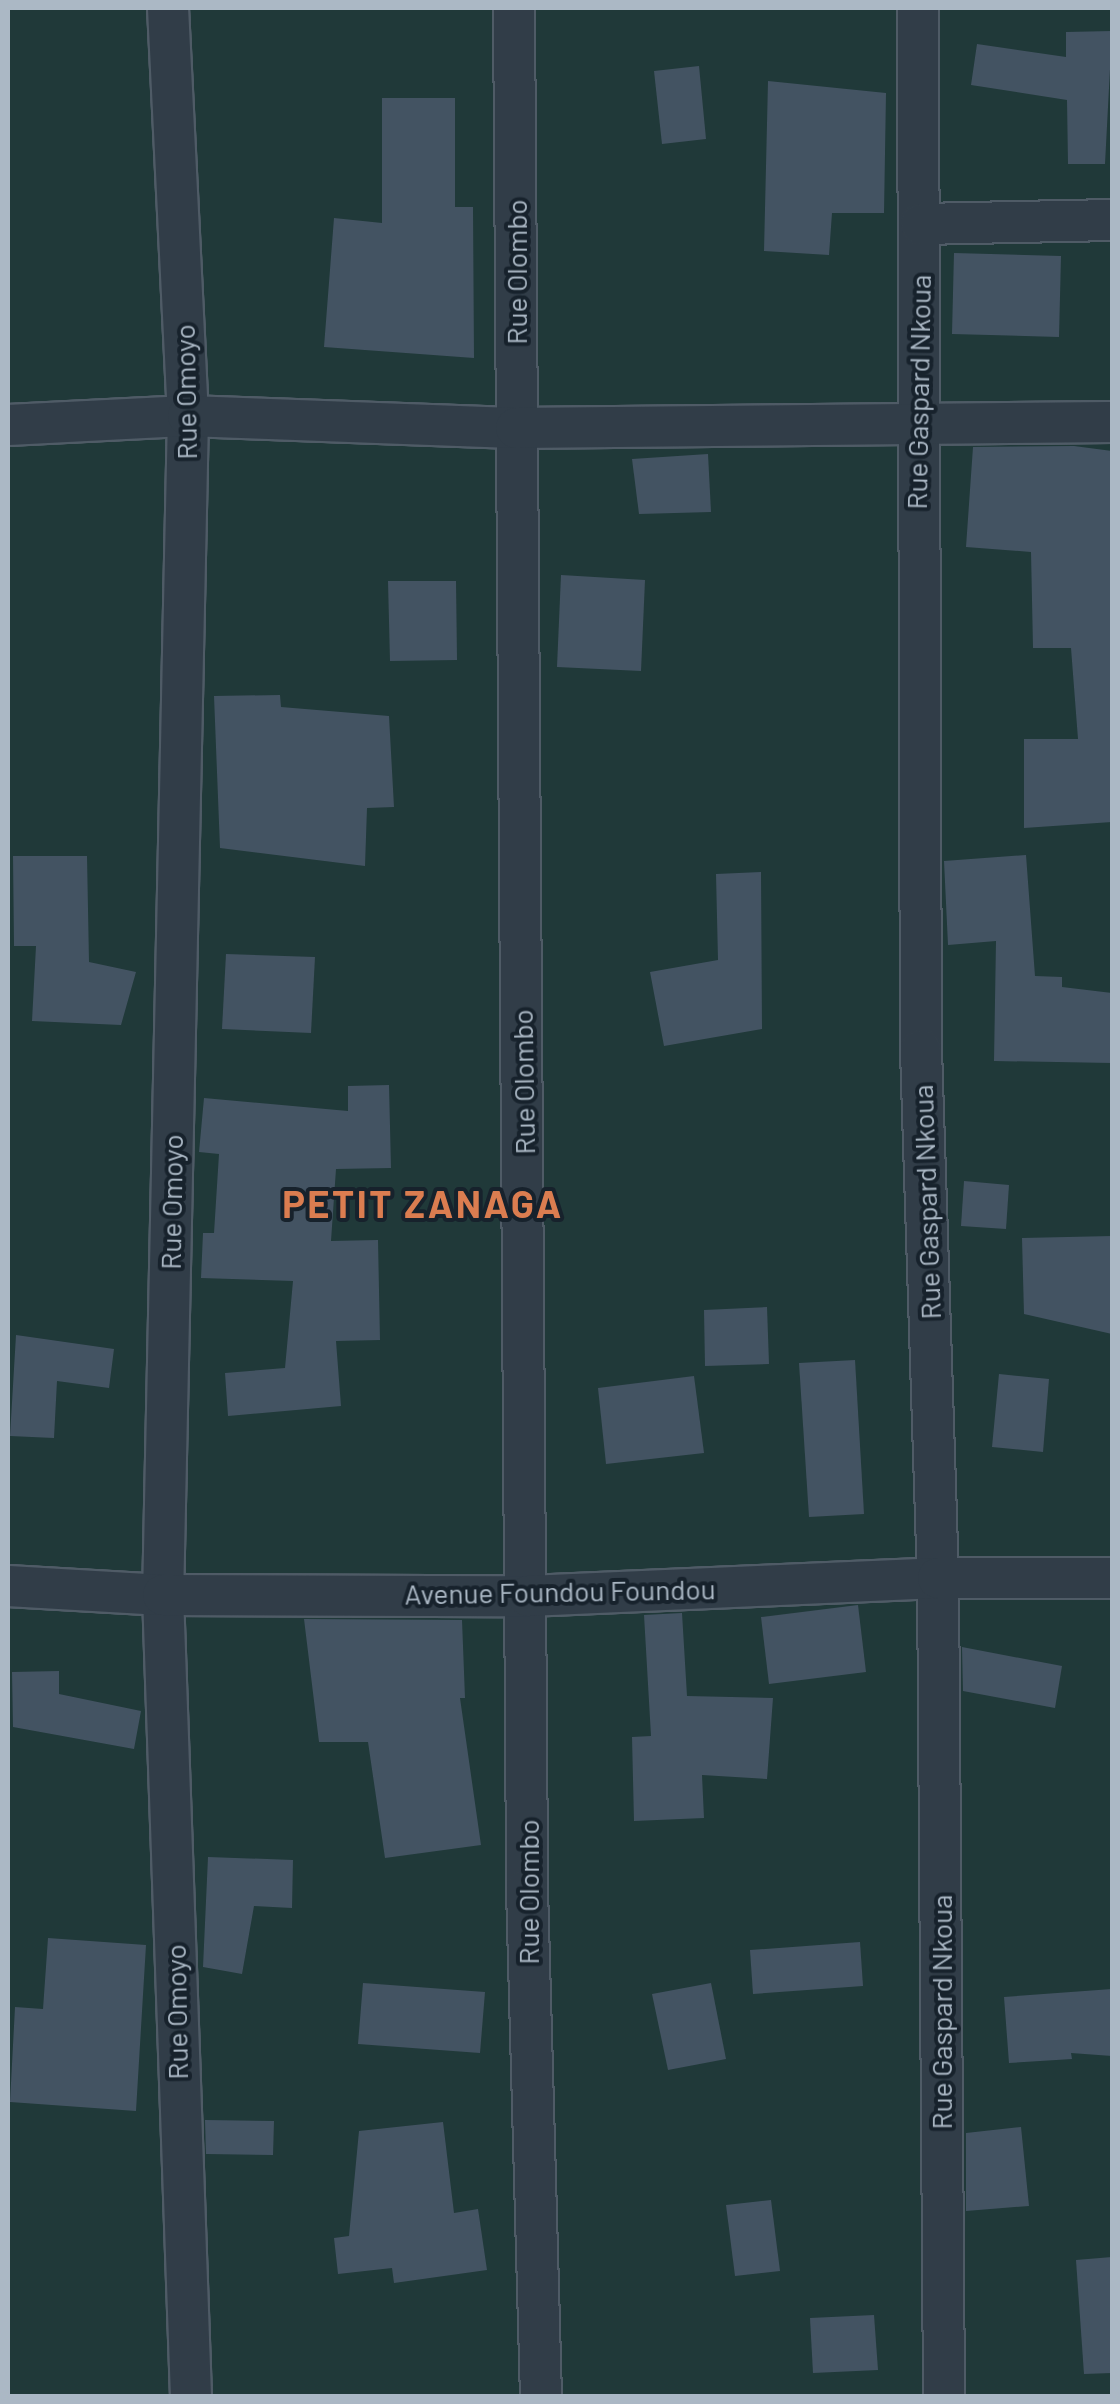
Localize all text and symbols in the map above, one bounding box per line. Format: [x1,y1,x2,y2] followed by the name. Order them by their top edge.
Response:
[499,199,533,345] street label: Rue Olombo
[899,274,937,510] street label: Rue Gaspard Nkoua
[167,324,203,460] street label: Rue Omoyo
[505,1009,541,1155] street label: Rue Olombo
[905,1084,947,1320] street label: Rue Gaspard Nkoua
[153,1134,189,1270] street label: Rue Omoyo
[282,1181,564,1227] district label: PETIT ZANAGA
[404,1571,716,1611] street label: Avenue Foundou Foundou
[511,1819,545,1965] street label: Rue Olombo
[924,1894,958,2130] street label: Rue Gaspard Nkoua
[158,1944,194,2080] street label: Rue Omoyo

